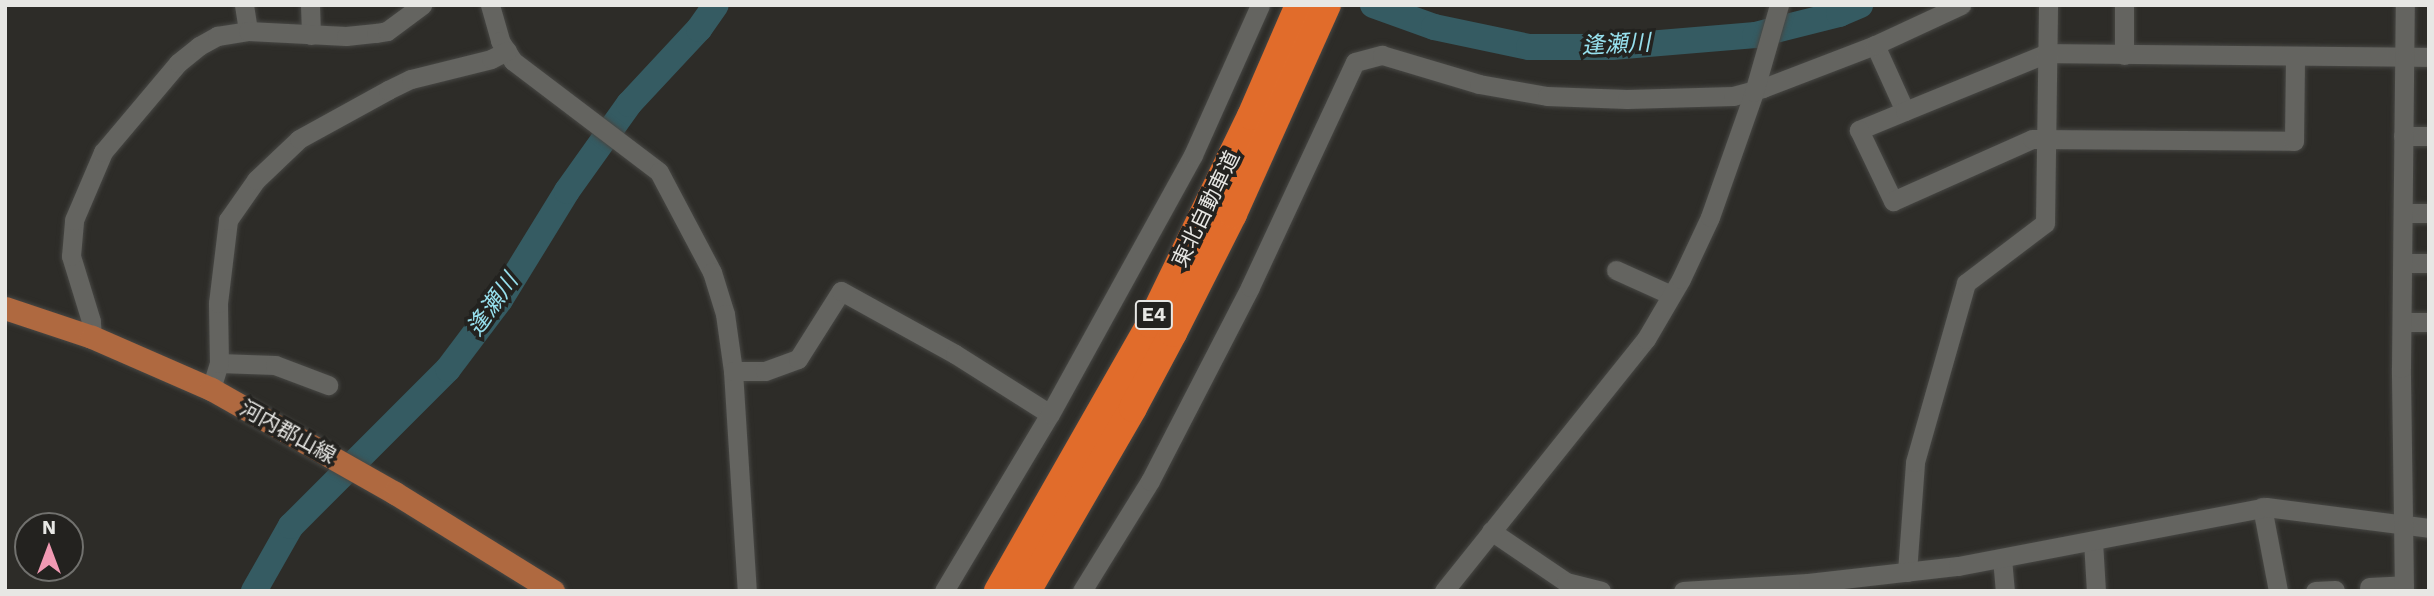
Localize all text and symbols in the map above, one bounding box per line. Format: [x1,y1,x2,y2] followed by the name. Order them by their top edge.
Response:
[1581,29,1651,61] water label: 逢瀬川
[1167,147,1245,271] street label: 東北自動車道
[462,269,524,341] water label: 逢瀬川
[1135,300,1173,330] road number: E4
[236,396,340,468] street label: 河内郡山線
[14,512,84,582] north arrow
[42,516,56,539] text: N

